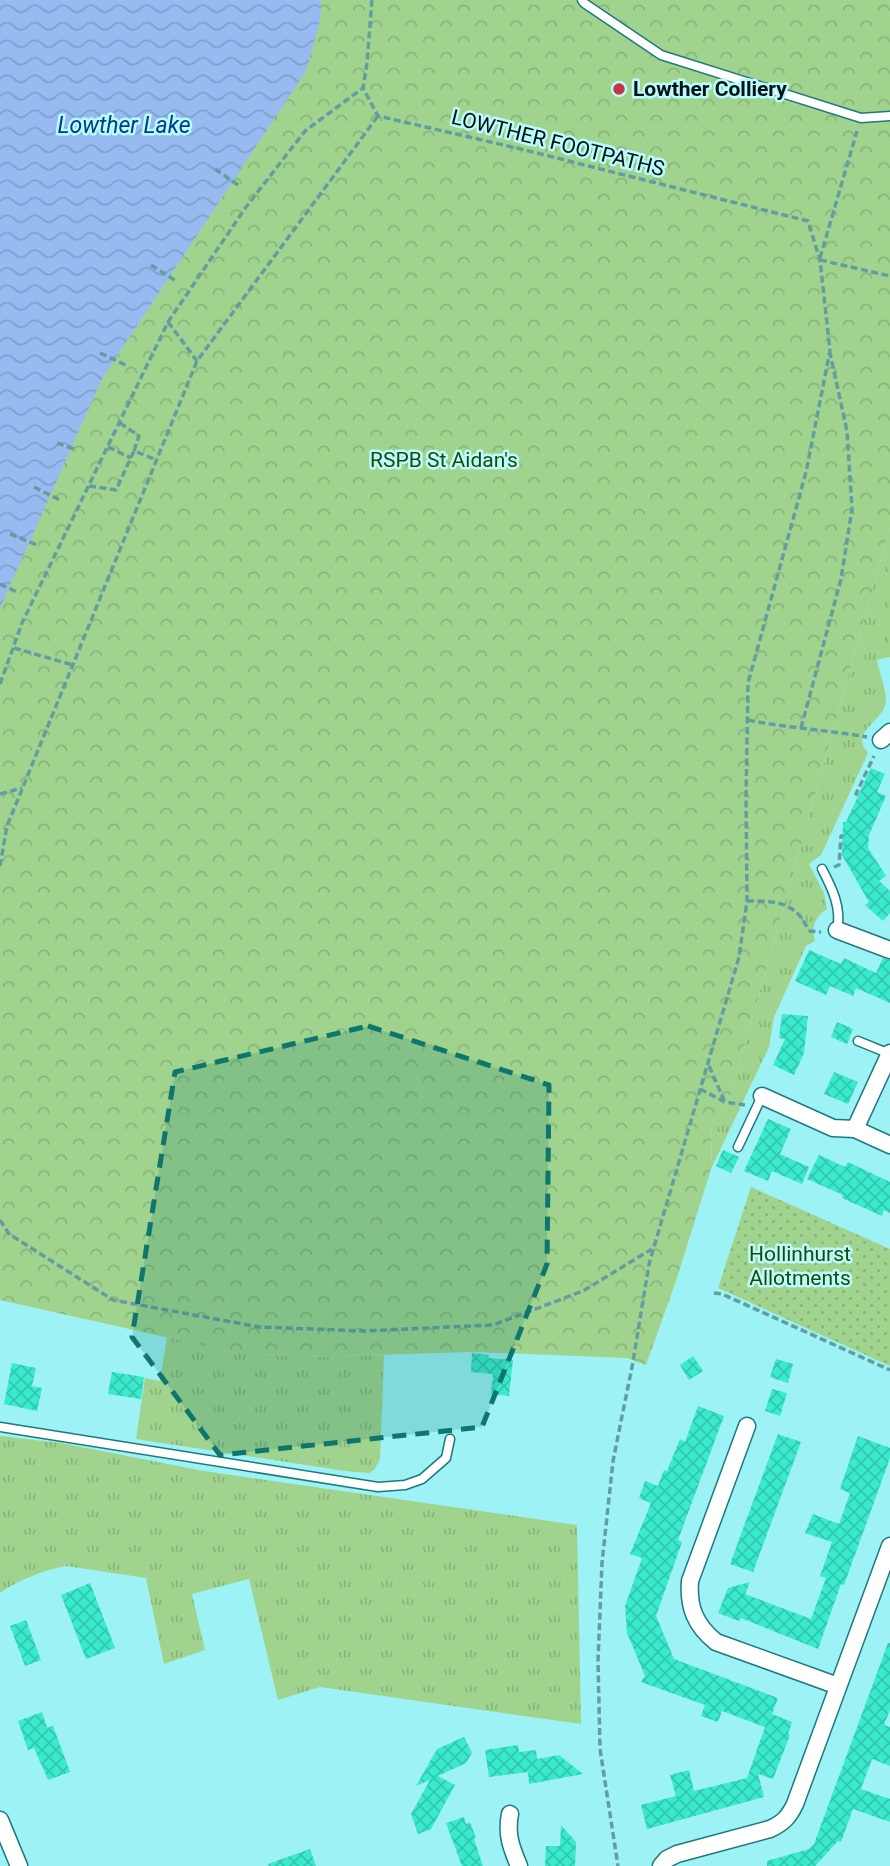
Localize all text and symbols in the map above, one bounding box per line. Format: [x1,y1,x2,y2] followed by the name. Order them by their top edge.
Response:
[633,77,787,101] place label: Lowther Colliery
[611,81,627,97] marker: Lowther Colliery
[449,105,667,181] street label: LOWTHER FOOTPATHS
[57,112,191,139] water label: Lowther Lake
[370,448,518,472] park label: RSPB St Aidan's
[749,1242,851,1290] park label: Hollinhurst Allotments

